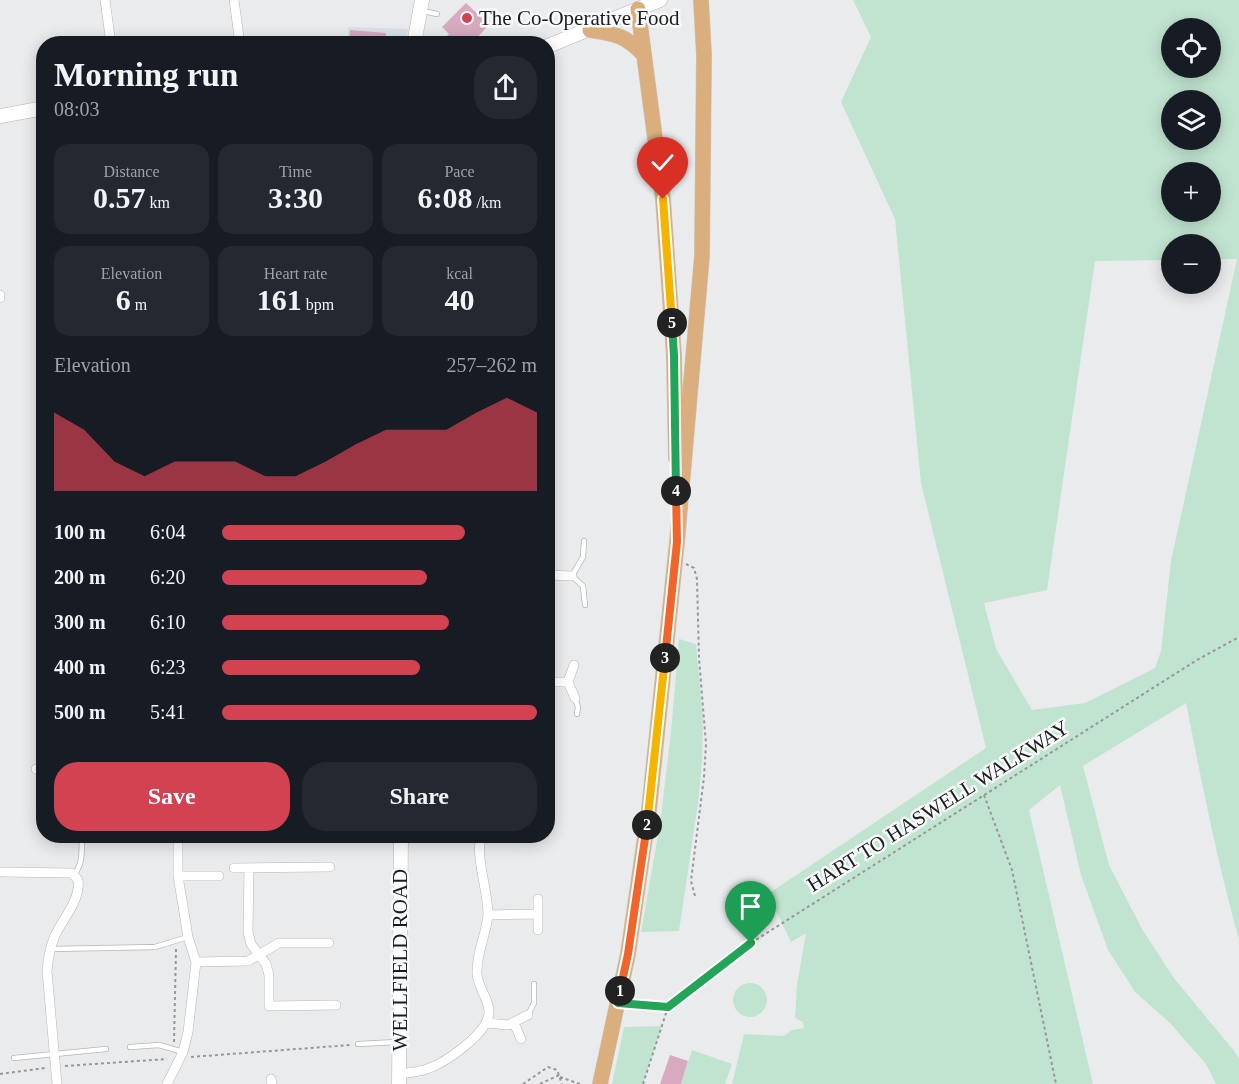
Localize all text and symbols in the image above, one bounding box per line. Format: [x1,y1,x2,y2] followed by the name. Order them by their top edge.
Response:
[479,6,680,30] place label: The Co-Operative Food
[460,11,474,25] marker: The Co-Operative Food
[1161,18,1221,294] map controls
[1161,18,1221,78] button: locate
[474,56,537,119] button: share
[54,57,238,93] text: Morning run
[1161,90,1221,150] button: layers
[54,98,100,120] text: 08:03
[637,137,688,199] pin
[646,146,679,179] icon: check
[1161,162,1221,222] button: +
[104,163,159,180] text: Distance
[279,163,312,180] text: Time
[444,163,475,180] text: Pace
[93,181,146,214] text: 0.57
[268,181,323,214] text: 3:30
[418,181,473,214] text: 6:08
[146,194,170,211] text: km
[473,194,501,211] text: /km
[1161,234,1221,294] button: −
[101,265,162,282] text: Elevation
[264,265,327,282] text: Heart rate
[446,265,473,282] text: kcal
[116,283,131,316] text: 6
[257,283,302,316] text: 161
[445,283,475,316] text: 40
[131,296,147,313] text: m
[302,296,334,313] text: bpm
[657,308,687,338] pin: 5
[668,314,676,331] text: 5
[54,354,131,376] text: Elevation
[446,354,537,376] text: 257–262 m
[661,476,691,506] pin: 4
[672,482,680,499] text: 4
[54,521,106,543] text: 100 m
[150,521,186,543] text: 6:04
[54,566,106,588] text: 200 m
[150,566,186,588] text: 6:20
[54,611,106,633] text: 300 m
[150,611,186,633] text: 6:10
[650,643,680,673] pin: 3
[661,649,669,666] text: 3
[54,656,106,678] text: 400 m
[150,656,186,678] text: 6:23
[54,701,106,723] text: 500 m
[150,701,186,723] text: 5:41
[803,715,1073,897] street label: HART TO HASWELL WALKWAY
[54,762,290,831] button: Save
[302,762,537,831] button: Share
[632,810,662,840] pin: 2
[643,816,651,833] text: 2
[388,869,412,1051] street label: WELLFIELD ROAD
[725,881,776,943] pin
[734,890,767,923] icon: arrive
[605,976,635,1006] pin: 1
[616,982,624,999] text: 1

